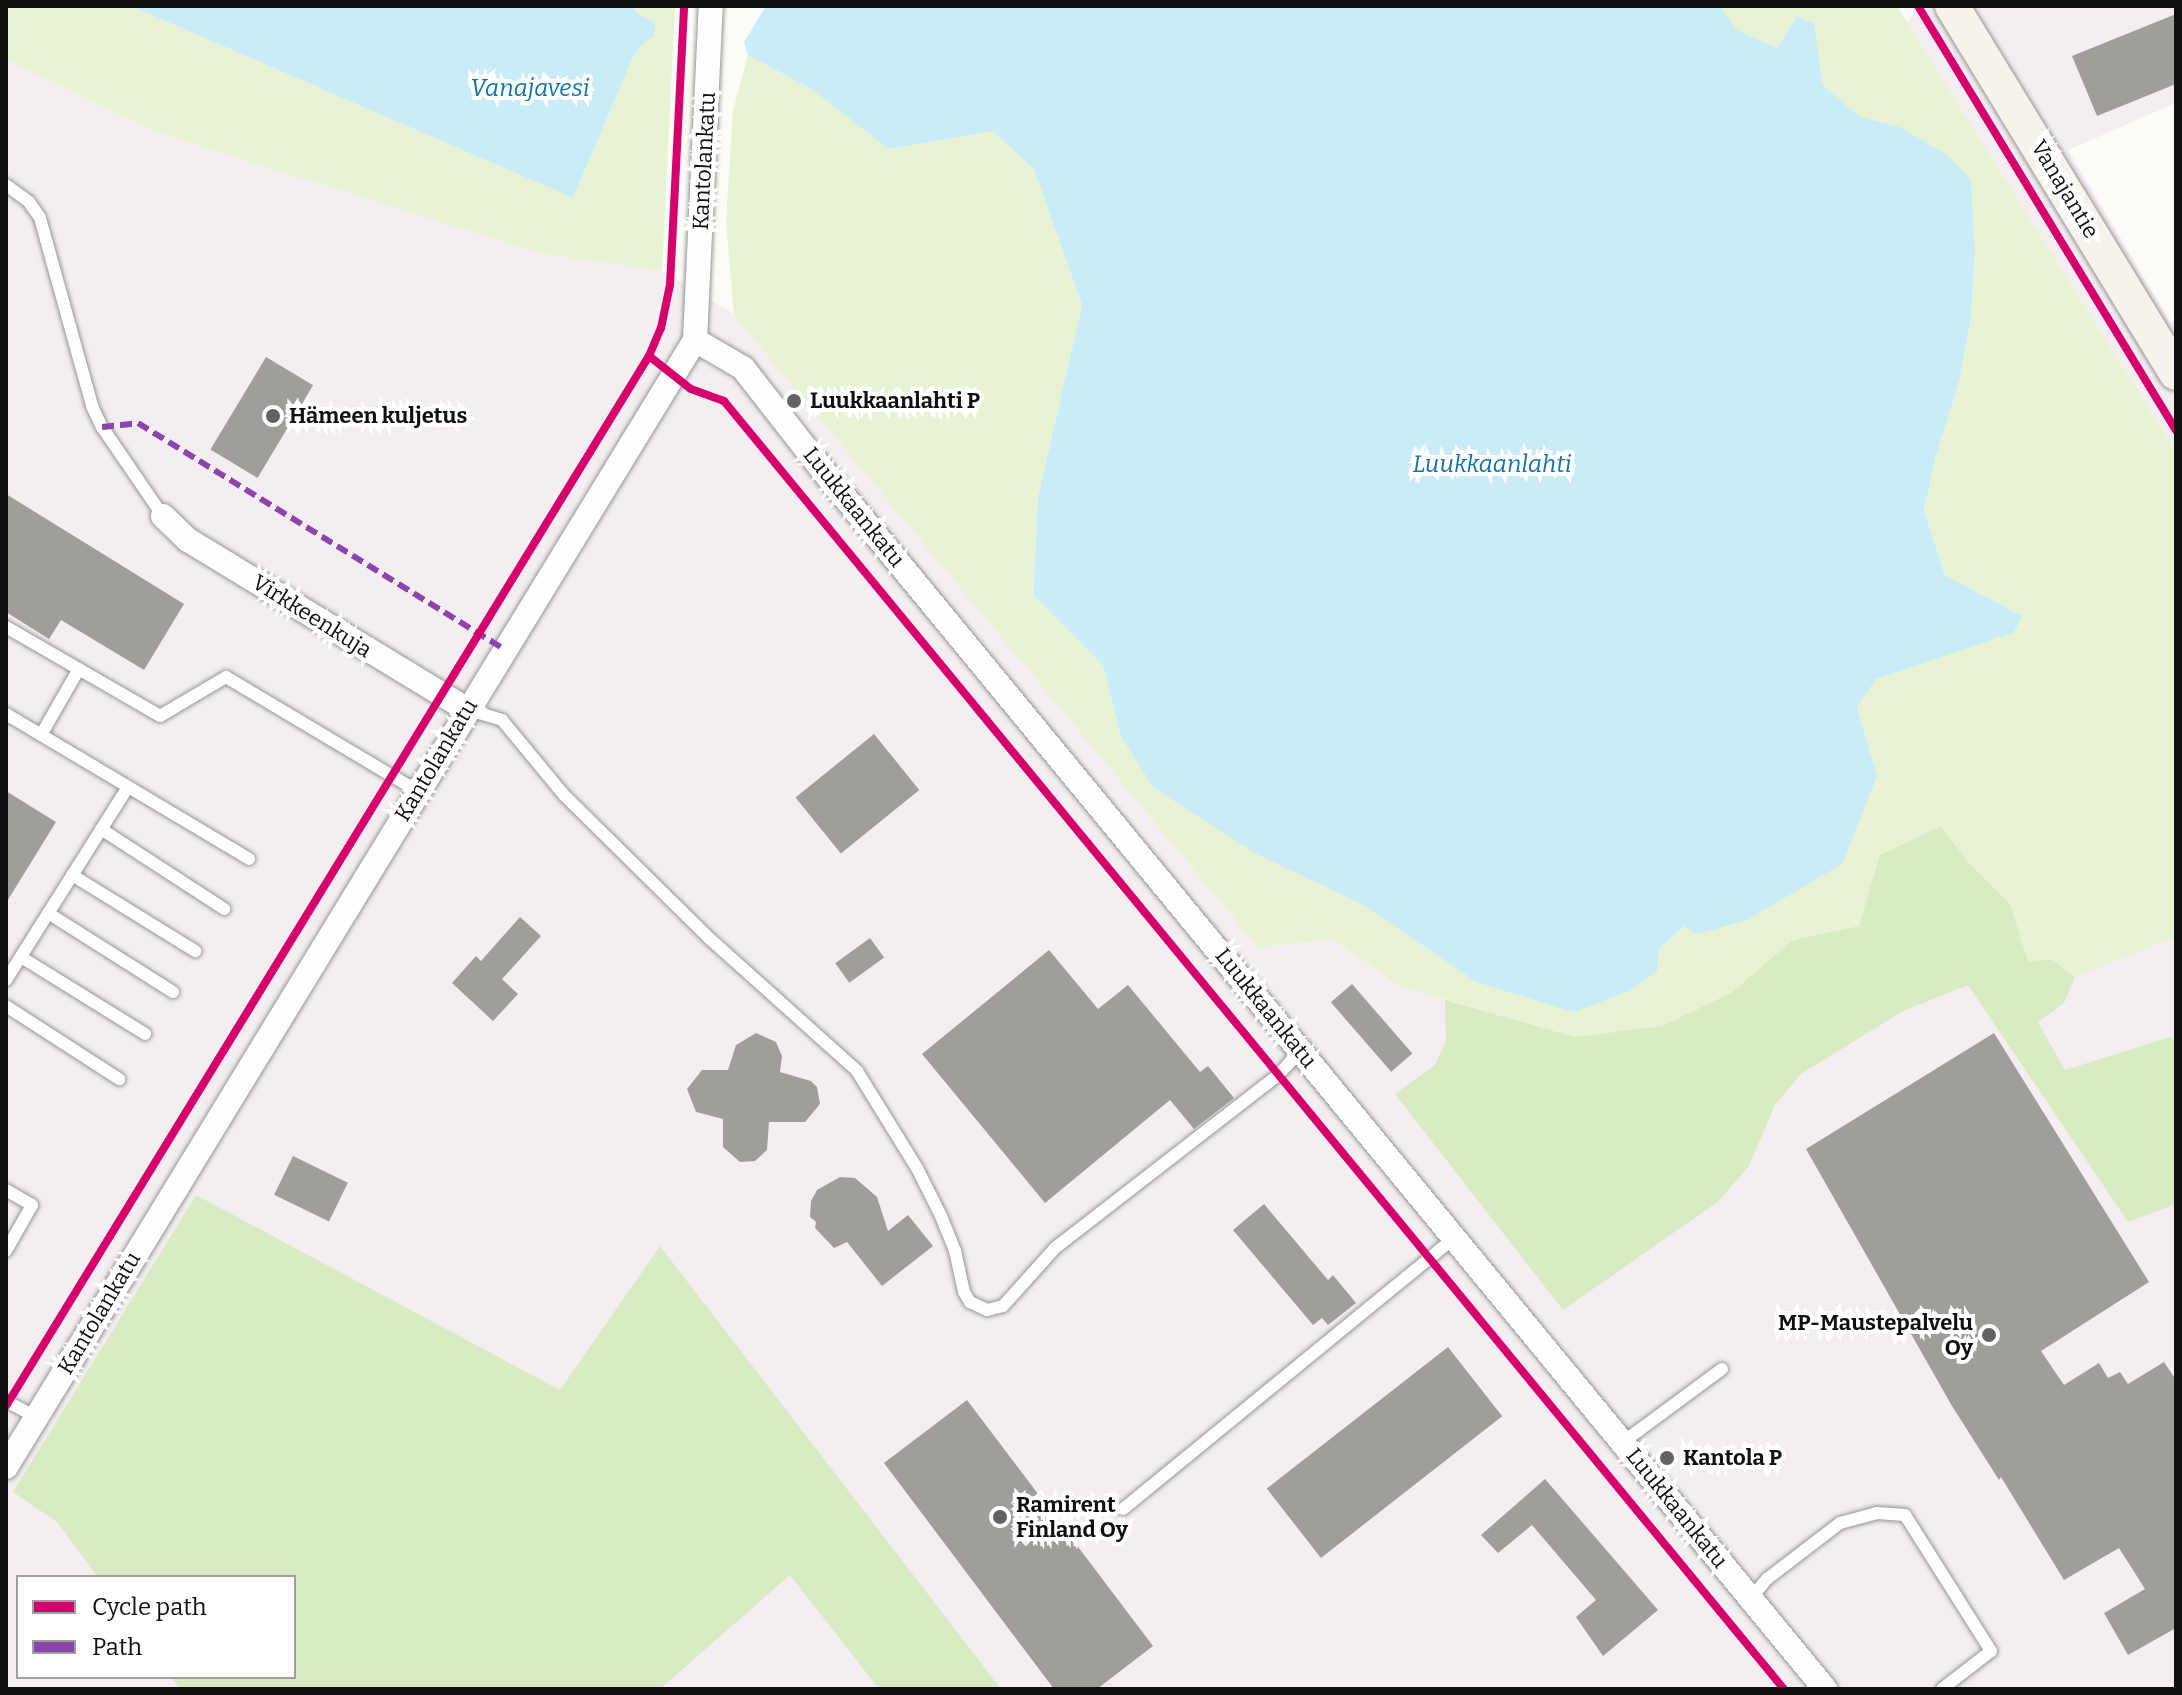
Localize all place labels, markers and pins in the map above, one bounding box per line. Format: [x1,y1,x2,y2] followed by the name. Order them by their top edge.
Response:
[810,388,980,414] place label: Luukkaanlahti P
[785,392,803,410] marker: Luukkaanlahti P
[289,403,467,429] place label: Hämeen kuljetus
[264,407,282,425] marker: Hämeen kuljetus
[1778,1309,1973,1360] place label: MP-Maustepalvelu Oy
[1980,1326,1998,1344] marker: MP-Maustepalvelu Oy
[1683,1445,1782,1471] place label: Kantola P
[1658,1449,1676,1467] marker: Kantola P
[1016,1491,1128,1542] place label: Ramirent Finland Oy
[991,1508,1009,1526] marker: Ramirent Finland Oy

